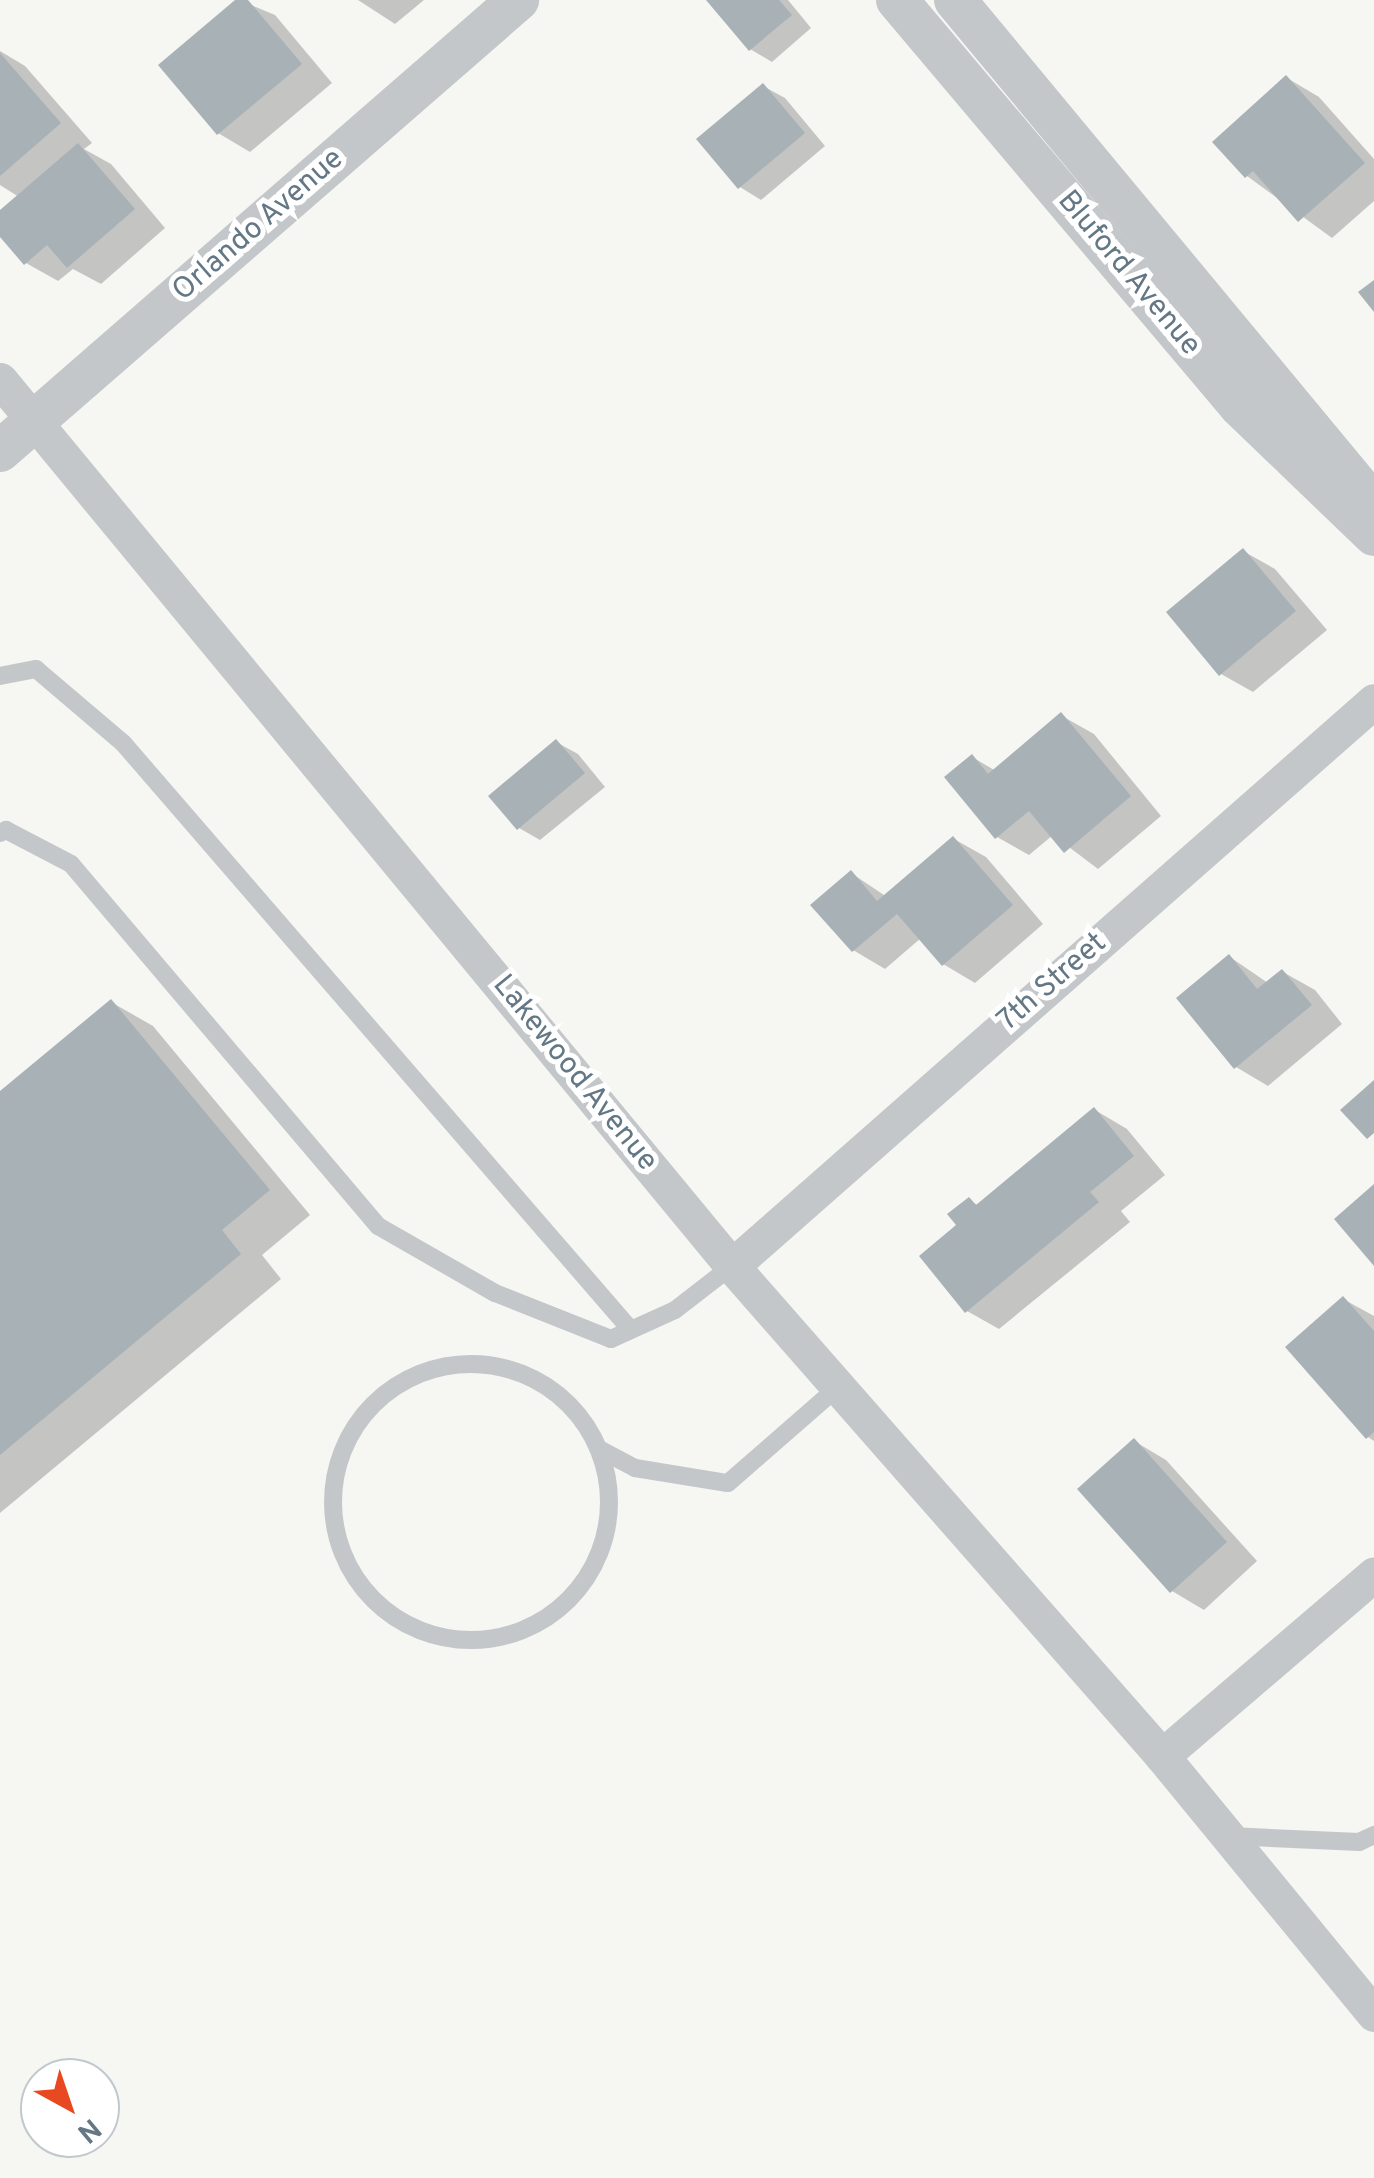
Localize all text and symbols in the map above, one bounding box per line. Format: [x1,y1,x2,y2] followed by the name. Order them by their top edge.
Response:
[166,142,352,310] street label: Orlando Avenue
[1048,184,1208,364] street label: Bluford Avenue
[991,926,1115,1040] street label: 7th Street
[483,968,665,1180] street label: Lakewood Avenue
[20,2058,120,2158] north arrow
[69,2109,107,2150] text: N

